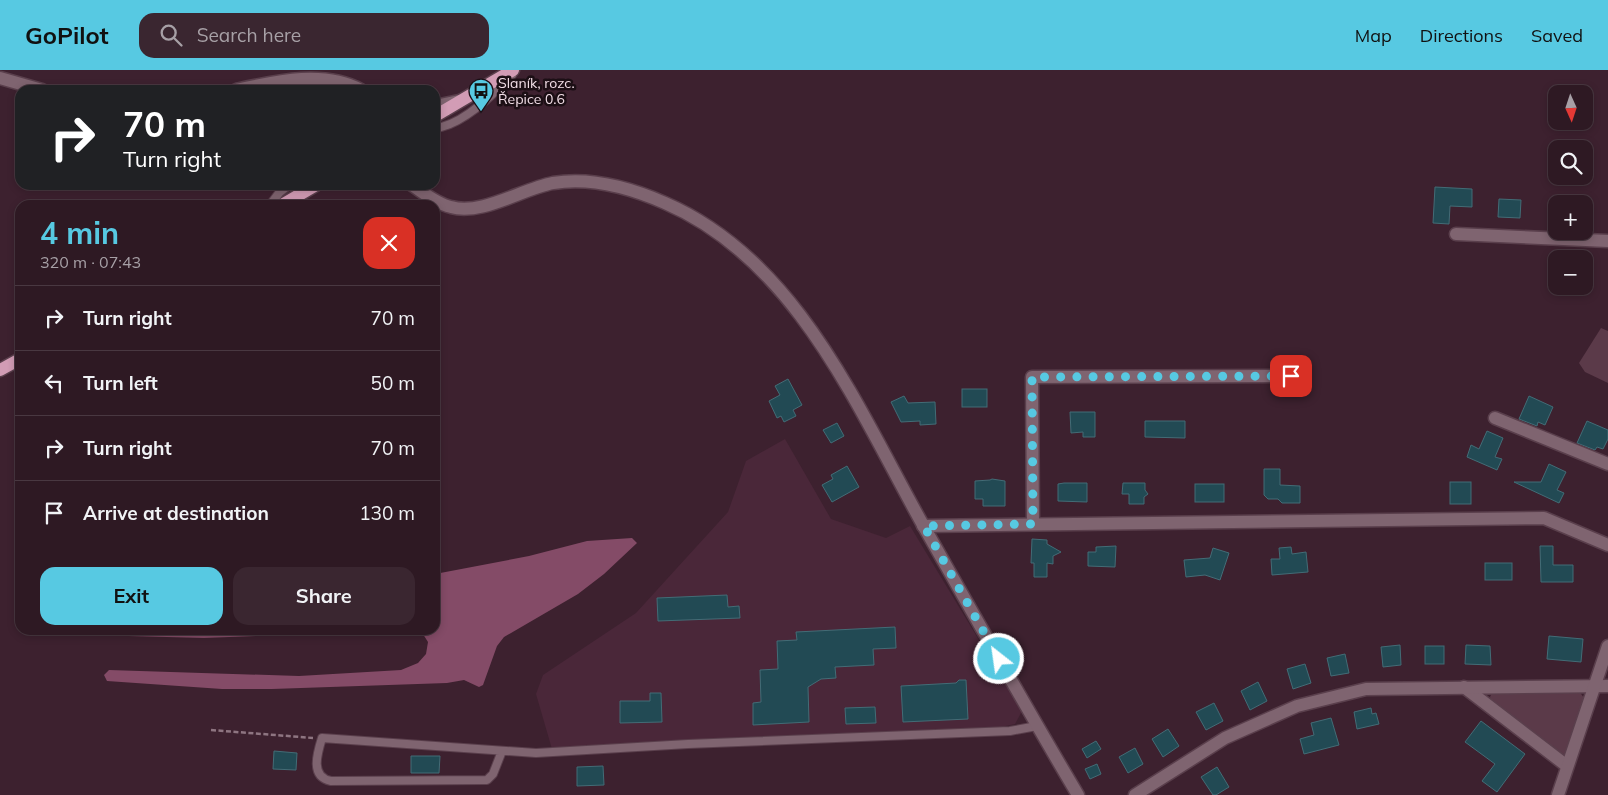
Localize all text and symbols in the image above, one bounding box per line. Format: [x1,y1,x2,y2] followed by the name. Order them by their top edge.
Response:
[139,13,489,58] search box
[25,20,109,50] text: GoPilot
[157,21,185,49] icon: search
[197,23,301,47] text: Search here
[1355,24,1392,47] text: Map
[1420,24,1503,47] text: Directions
[1531,24,1583,47] text: Saved
[498,74,575,108] place label: Slaník, rozc. Řepice 0.6
[468,78,494,112] bus stop icon: Slaník, rozc. Řepice 0.6
[1548,85,1592,130] north arrow
[1548,85,1593,295] map controls
[123,102,206,146] text: 70 m
[40,105,105,170] icon: right
[1548,140,1593,185] button: search
[123,145,221,173] text: Turn right
[1548,195,1593,240] button: +
[40,214,119,252] text: 4 min
[363,217,415,269] button: close
[1548,250,1593,295] button: −
[40,252,141,272] text: 320 m · 07:43
[40,304,68,332] icon: right
[83,306,172,330] text: Turn right
[371,306,415,330] text: 70 m
[1270,355,1312,397] pin
[1277,362,1305,390] icon: arrive
[40,369,68,397] icon: left
[83,371,158,395] text: Turn left
[371,371,415,395] text: 50 m
[40,434,68,462] icon: right
[83,436,172,460] text: Turn right
[371,436,415,460] text: 70 m
[40,499,68,527] icon: arrive
[83,501,269,525] text: Arrive at destination
[359,501,415,525] text: 130 m
[40,567,223,625] button: Exit
[233,567,415,625] button: Share
[972,632,1024,684] position arrow

